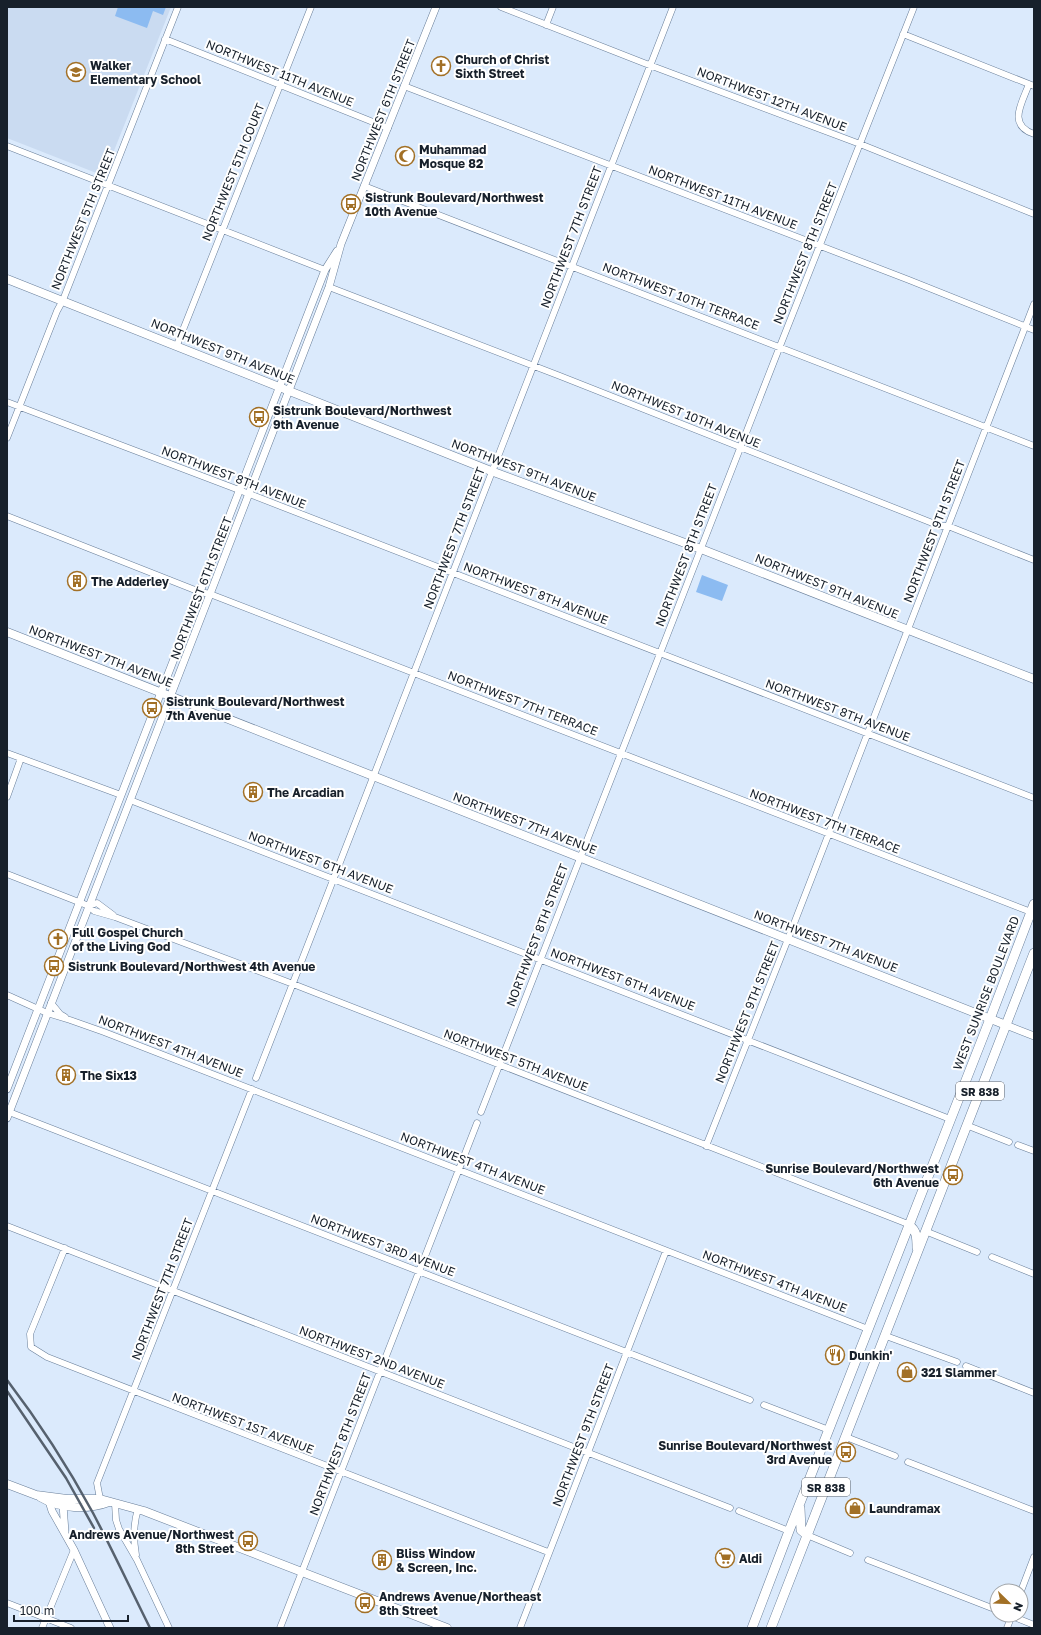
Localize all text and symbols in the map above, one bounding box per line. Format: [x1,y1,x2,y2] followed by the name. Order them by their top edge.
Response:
[204,36,356,110] street label: NORTHWEST 11TH AVENUE
[348,36,419,183] street label: NORTHWEST 6TH STREET
[455,52,550,81] place label: Church of Christ Sixth Street
[430,55,452,77] church icon: Church of Christ Sixth Street
[90,58,201,87] place label: Walker Elementary School
[65,61,87,83] school or university icon: Walker Elementary School
[695,63,849,135] street label: NORTHWEST 12TH AVENUE
[198,100,268,243] street label: NORTHWEST 5TH COURT
[419,142,486,171] place label: Muhammad Mosque 82
[394,145,416,167] mosque icon: Muhammad Mosque 82
[48,146,119,292] street label: NORTHWEST 5TH STREET
[646,162,800,232] street label: NORTHWEST 11TH AVENUE
[537,163,605,310] street label: NORTHWEST 7TH STREET
[770,179,841,326] street label: NORTHWEST 8TH STREET
[365,190,544,219] place label: Sistrunk Boulevard/Northwest 10th Avenue
[340,193,362,215] bus stop icon: Sistrunk Boulevard/Northwest 10th Avenue
[601,259,761,333] street label: NORTHWEST 10TH TERRACE
[149,315,297,387] street label: NORTHWEST 9TH AVENUE
[609,377,763,451] street label: NORTHWEST 10TH AVENUE
[273,403,452,432] place label: Sistrunk Boulevard/Northwest 9th Avenue
[248,406,270,428] bus stop icon: Sistrunk Boulevard/Northwest 9th Avenue
[450,435,598,505] street label: NORTHWEST 9TH AVENUE
[159,442,309,512] street label: NORTHWEST 8TH AVENUE
[900,457,968,604] street label: NORTHWEST 9TH STREET
[420,464,488,611] street label: NORTHWEST 7TH STREET
[652,481,720,628] street label: NORTHWEST 8TH STREET
[167,514,235,661] street label: NORTHWEST 6TH STREET
[753,550,901,622] street label: NORTHWEST 9TH AVENUE
[461,558,611,628] street label: NORTHWEST 8TH AVENUE
[66,570,88,592] building icon: The Adderley
[91,574,170,589] place label: The Adderley
[27,622,175,690] street label: NORTHWEST 7TH AVENUE
[446,667,600,739] street label: NORTHWEST 7TH TERRACE
[763,675,913,745] street label: NORTHWEST 8TH AVENUE
[166,694,345,723] place label: Sistrunk Boulevard/Northwest 7th Avenue
[141,697,163,719] bus stop icon: Sistrunk Boulevard/Northwest 7th Avenue
[242,781,264,803] building icon: The Arcadian
[267,785,344,800] place label: The Arcadian
[748,785,902,857] street label: NORTHWEST 7TH TERRACE
[451,789,599,857] street label: NORTHWEST 7TH AVENUE
[247,827,395,897] street label: NORTHWEST 6TH AVENUE
[503,861,571,1008] street label: NORTHWEST 8TH STREET
[752,907,900,975] street label: NORTHWEST 7TH AVENUE
[950,914,1022,1072] street label: WEST SUNRISE BOULEVARD
[72,925,183,954] place label: Full Gospel Church of the Living God
[47,928,69,950] church icon: Full Gospel Church of the Living God
[712,938,783,1085] street label: NORTHWEST 9TH STREET
[549,944,697,1014] street label: NORTHWEST 6TH AVENUE
[43,955,65,977] bus stop icon: Sistrunk Boulevard/Northwest 4th Avenue
[68,959,315,974] place label: Sistrunk Boulevard/Northwest 4th Avenue
[96,1011,246,1081] street label: NORTHWEST 4TH AVENUE
[442,1025,590,1095] street label: NORTHWEST 5TH AVENUE
[55,1064,77,1086] building icon: The Six13
[80,1068,137,1083] place label: The Six13
[956,1082,1004,1100] road number: SR 838
[398,1128,548,1198] street label: NORTHWEST 4TH AVENUE
[765,1161,939,1190] place label: Sunrise Boulevard/Northwest 6th Avenue
[942,1164,964,1186] bus stop icon: Sunrise Boulevard/Northwest 6th Avenue
[309,1210,457,1280] street label: NORTHWEST 3RD AVENUE
[128,1215,196,1362] street label: NORTHWEST 7TH STREET
[700,1246,850,1316] street label: NORTHWEST 4TH AVENUE
[297,1322,447,1392] street label: NORTHWEST 2ND AVENUE
[824,1344,846,1366] restaurant icon: Dunkin'
[849,1348,892,1363] place label: Dunkin'
[549,1361,617,1508] street label: NORTHWEST 9TH STREET
[896,1361,918,1383] shop icon: 321 Slammer
[921,1365,997,1380] place label: 321 Slammer
[306,1370,374,1517] street label: NORTHWEST 8TH STREET
[170,1389,316,1457] street label: NORTHWEST 1ST AVENUE
[658,1438,832,1467] place label: Sunrise Boulevard/Northwest 3rd Avenue
[835,1441,857,1463] bus stop icon: Sunrise Boulevard/Northwest 3rd Avenue
[802,1478,850,1496] road number: SR 838
[844,1497,866,1519] shop icon: Laundramax
[869,1501,941,1516] place label: Laundramax
[69,1527,234,1556] place label: Andrews Avenue/Northwest 8th Street
[237,1530,259,1552] bus stop icon: Andrews Avenue/Northwest 8th Street
[396,1546,477,1575] place label: Bliss Window & Screen, Inc.
[714,1547,736,1569] supermarket icon: Aldi
[371,1549,393,1571] building icon: Bliss Window & Screen, Inc.
[739,1551,762,1566] place label: Aldi
[989,1583,1029,1623] north arrow
[379,1589,541,1618] place label: Andrews Avenue/Northeast 8th Street
[354,1592,376,1614] bus stop icon: Andrews Avenue/Northeast 8th Street
[14,1597,128,1623] scale bar
[1011,1601,1026,1613] text: N
[20,1603,54,1618] text: 100 m

